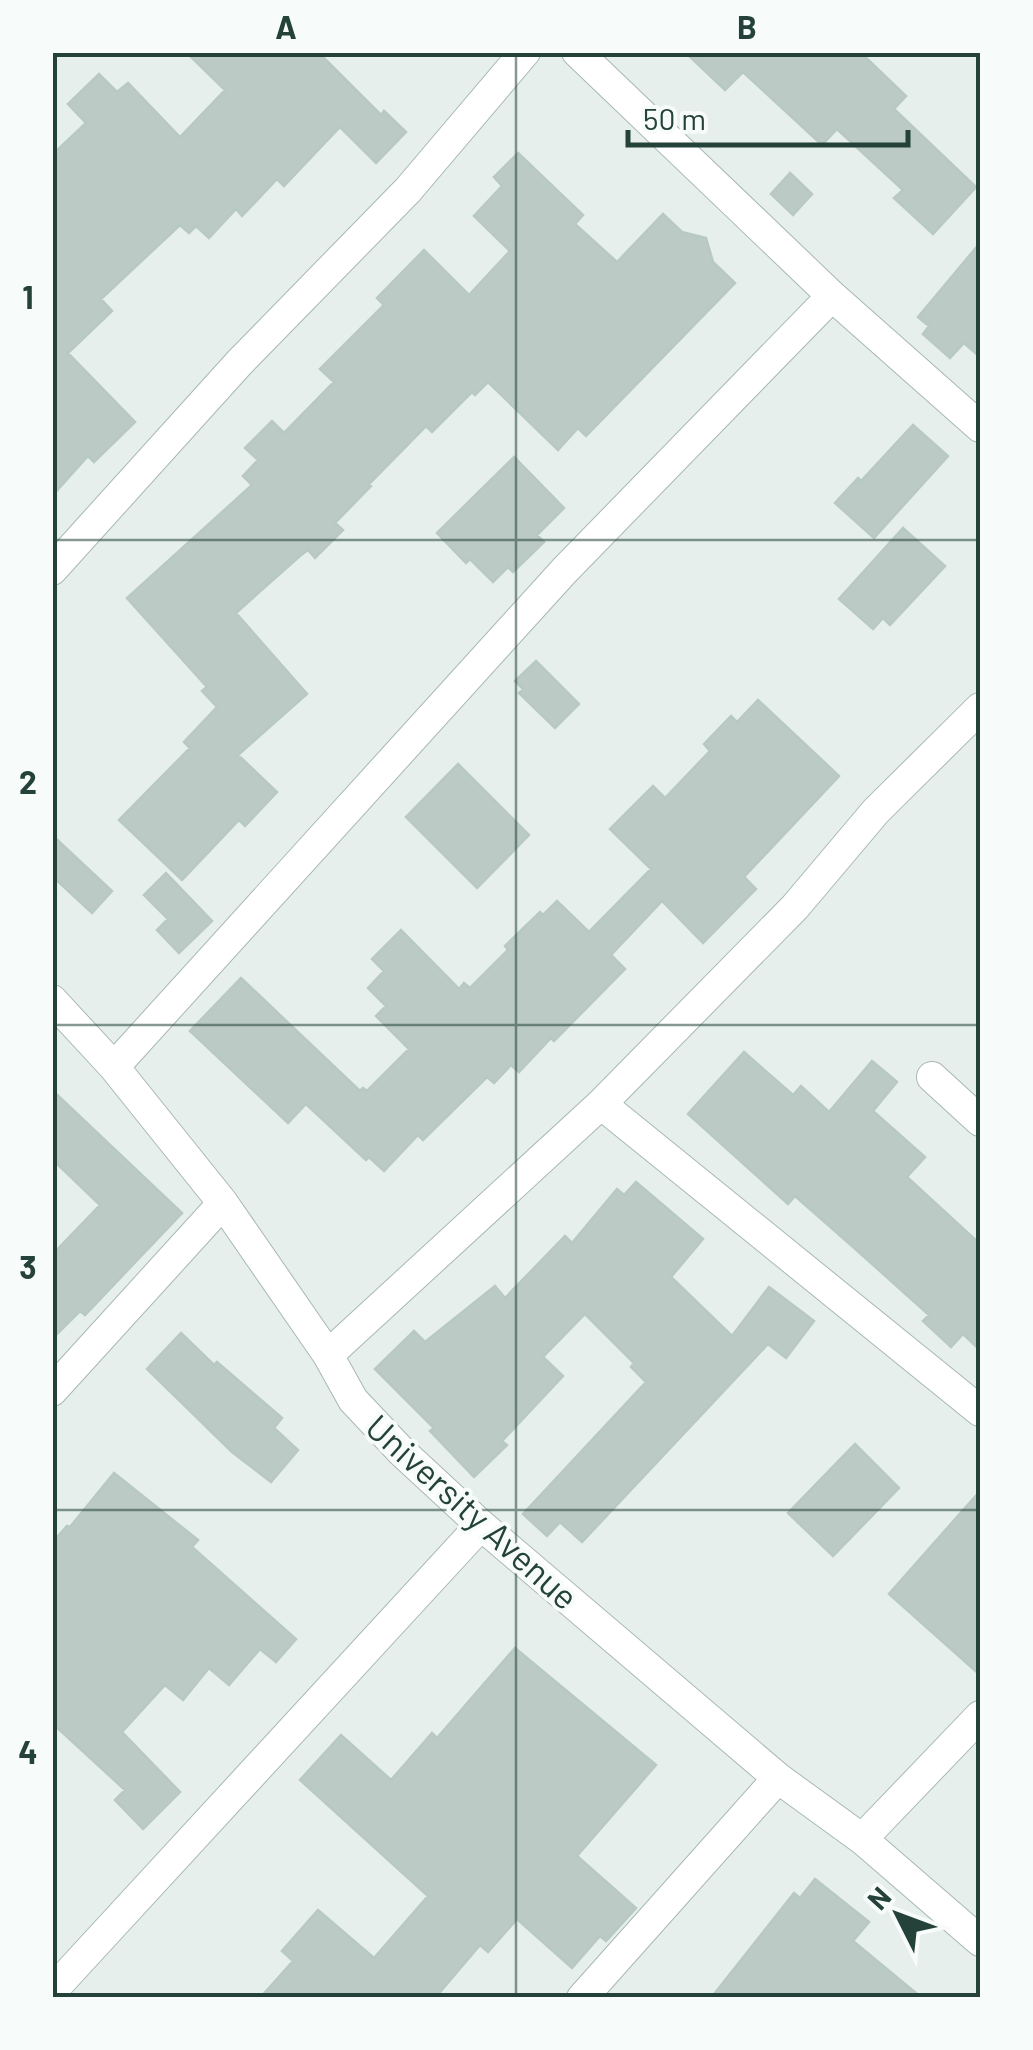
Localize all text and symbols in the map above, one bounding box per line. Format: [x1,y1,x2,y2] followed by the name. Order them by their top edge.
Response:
[275,7,297,45] text: A
[737,7,757,45] text: B
[628,85,908,147] scale bar
[643,100,706,136] text: 50 m
[22,277,34,315] text: 1
[19,762,37,800] text: 2
[19,1247,37,1285] text: 3
[358,1405,588,1617] street label: University Avenue
[18,1732,38,1770] text: 4
[848,1865,948,1965] north arrow
[860,1879,898,1916] text: N

